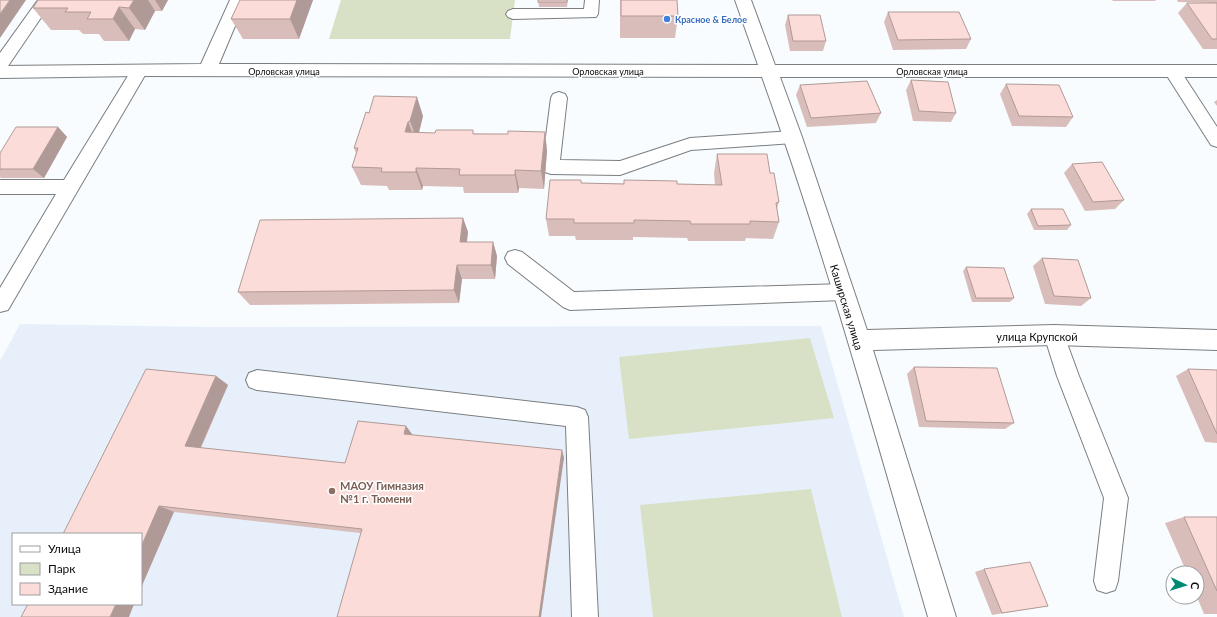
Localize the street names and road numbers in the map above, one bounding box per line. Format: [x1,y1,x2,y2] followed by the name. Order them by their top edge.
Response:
[248,66,320,77] street label: Орловская улица
[572,66,644,77] street label: Орловская улица
[896,66,968,77] street label: Орловская улица
[828,263,866,351] street label: Каширская улица
[996,330,1078,343] street label: улица Крупской

